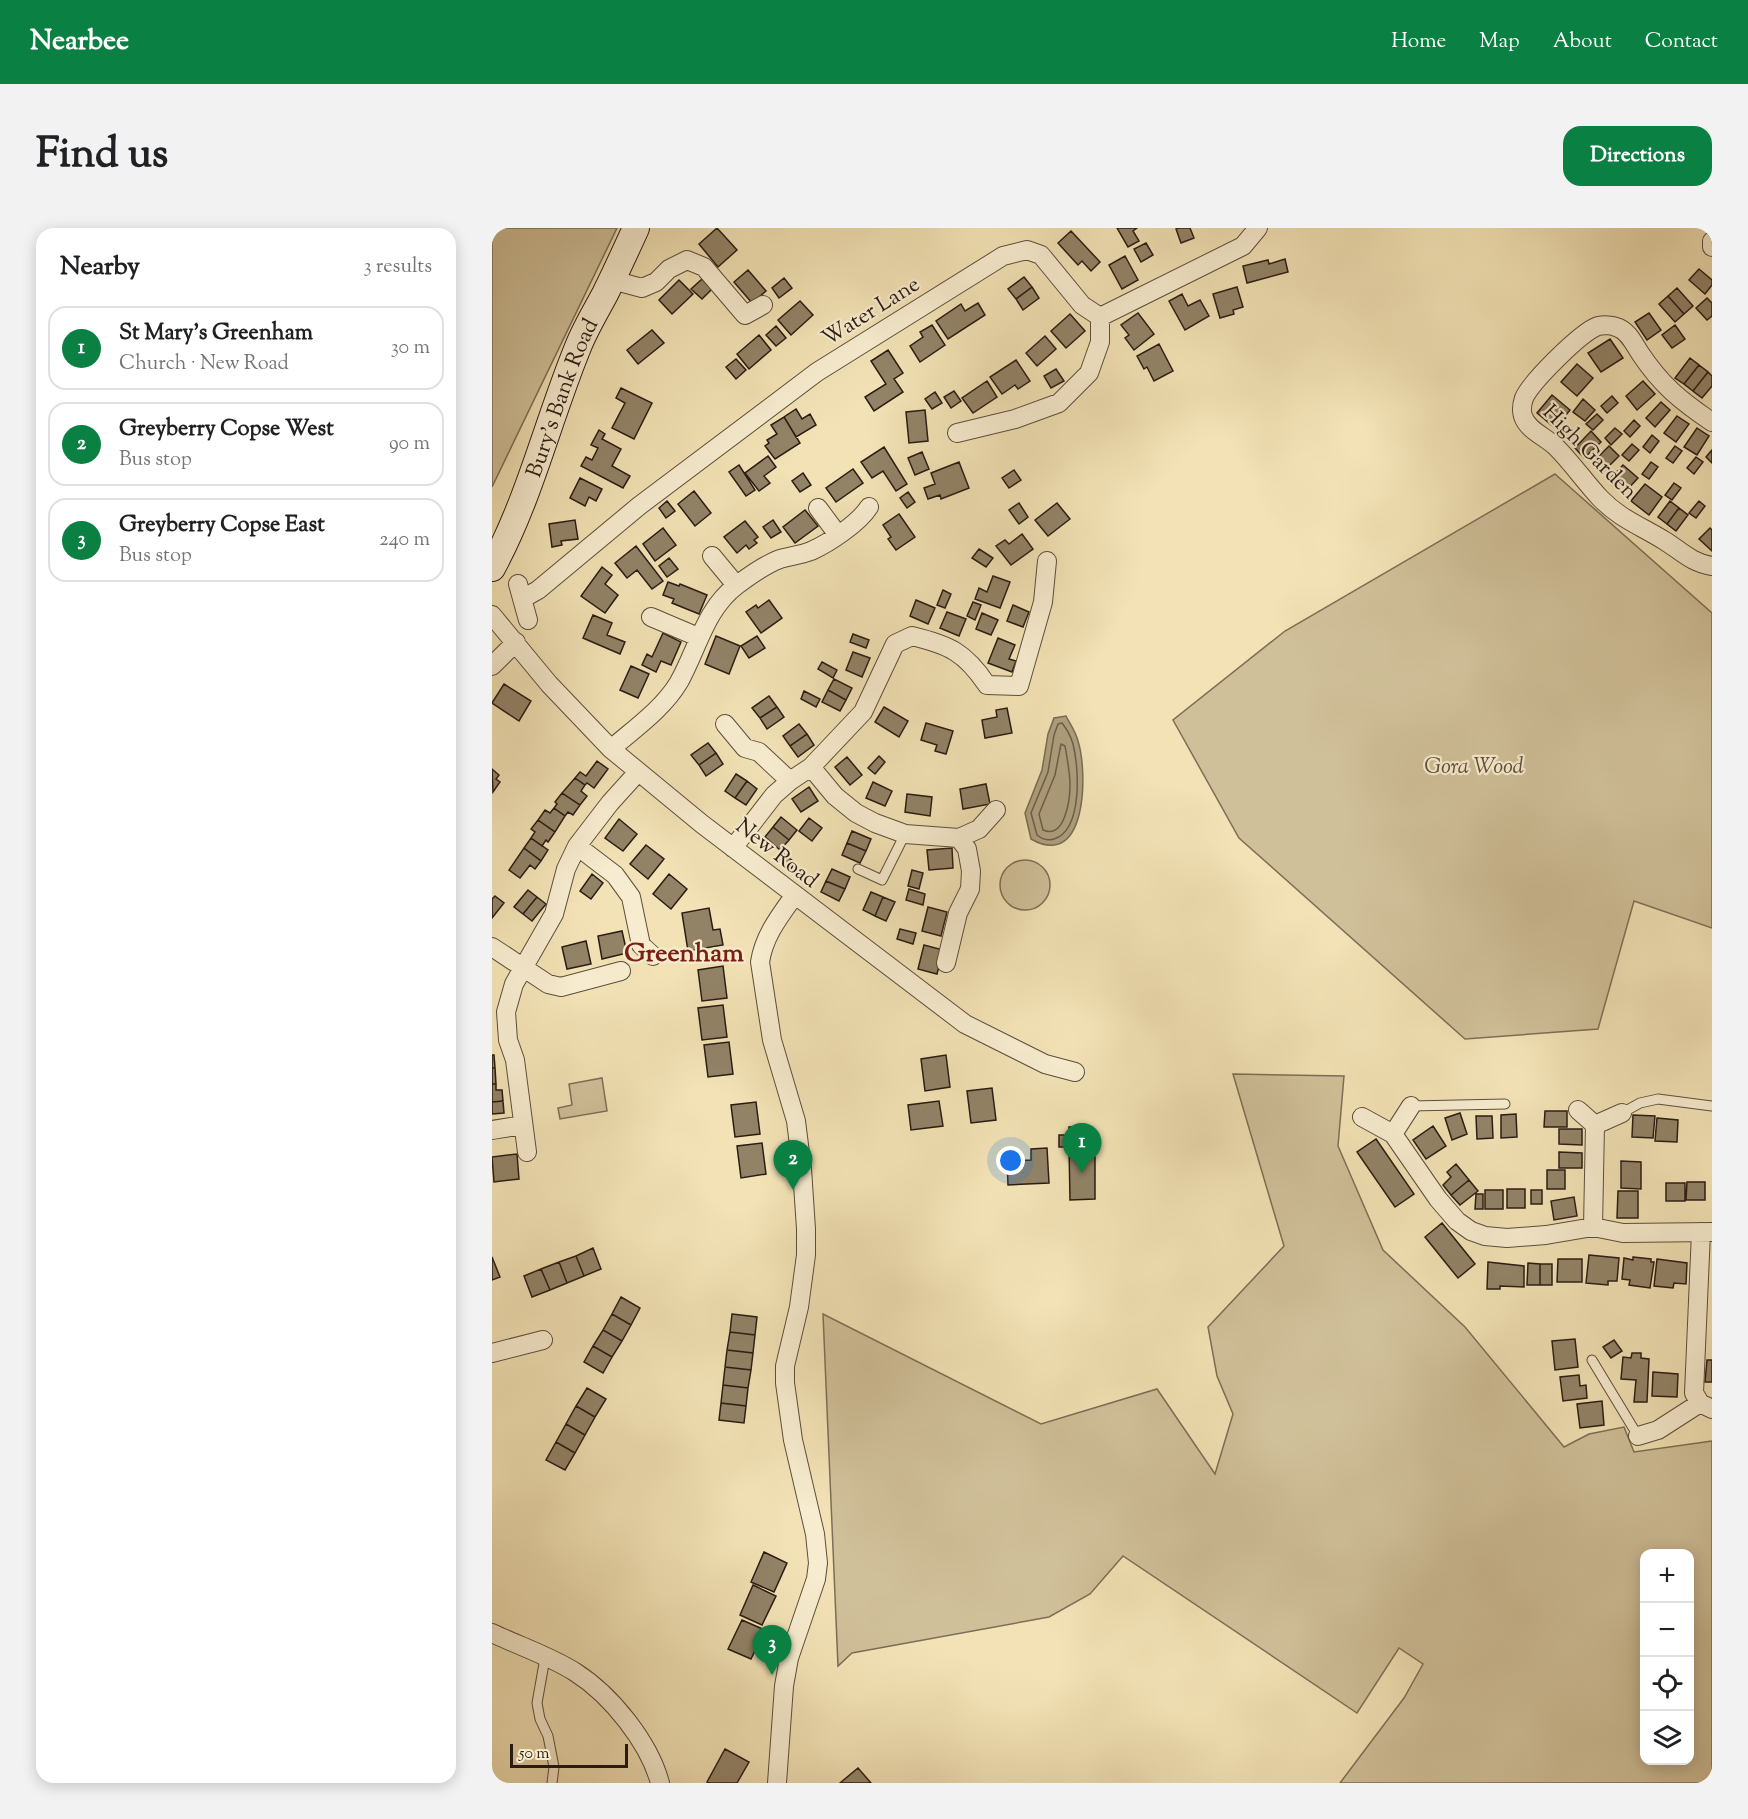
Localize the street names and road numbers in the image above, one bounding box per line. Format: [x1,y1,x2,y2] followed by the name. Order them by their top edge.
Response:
[816,270,927,355] street label: Water Lane
[520,314,608,482] street label: Bury's Bank Road
[1534,398,1644,508] street label: High Garden
[728,812,825,897] street label: New Road

